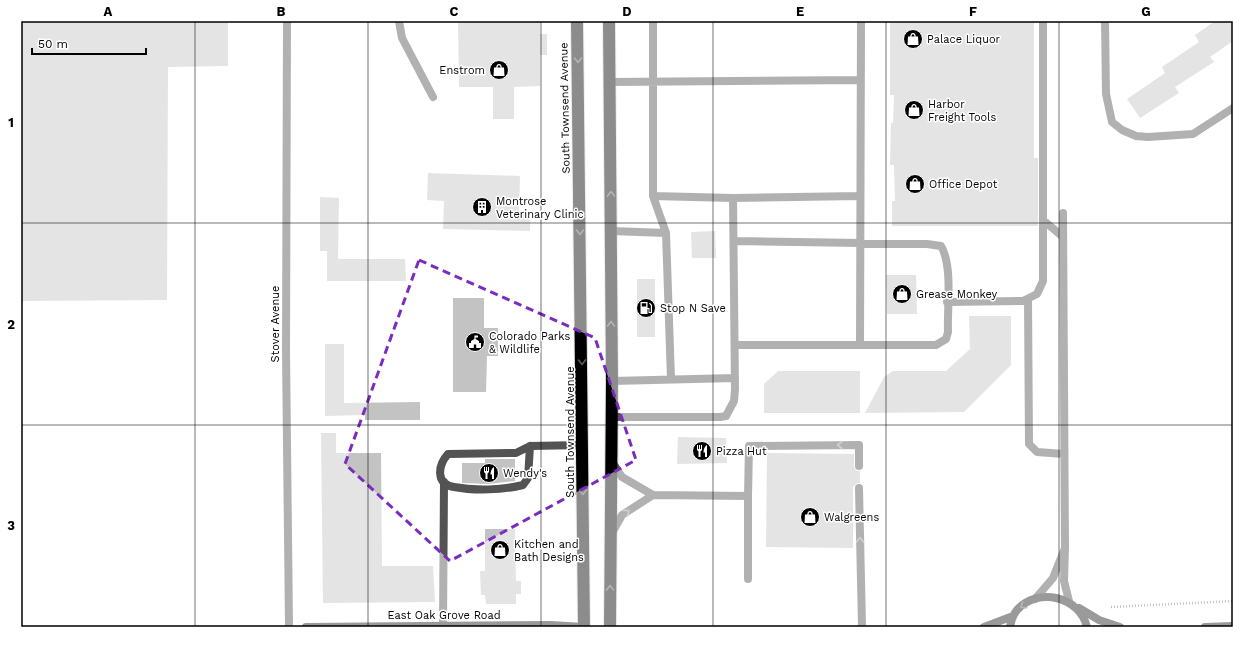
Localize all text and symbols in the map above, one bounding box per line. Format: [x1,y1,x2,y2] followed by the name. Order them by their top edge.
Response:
[104,4,113,19] text: A
[277,4,286,19] text: B
[450,4,459,19] text: C
[622,4,632,19] text: D
[796,4,804,19] text: E
[969,4,977,19] text: F
[1141,4,1151,19] text: G
[902,28,924,50] shop icon: Palace Liquor
[32,30,146,56] scale bar
[927,33,1001,46] place label: Palace Liquor
[38,37,68,51] text: 50 m
[557,42,573,174] street label: South Townsend Avenue
[574,57,582,63] one-way arrow
[488,59,510,81] shop icon: Enstrom
[439,64,485,77] place label: Enstrom
[928,98,996,124] place label: Harbor Freight Tools
[903,99,925,121] shop icon: Harbor Freight Tools
[8,115,14,130] text: 1
[904,173,926,195] shop icon: Office Depot
[929,178,998,191] place label: Office Depot
[606,191,615,197] one-way arrow
[496,195,584,221] place label: Montrose Veterinary Clinic
[471,196,493,218] building icon: Montrose Veterinary Clinic
[576,229,584,235] one-way arrow
[891,283,913,305] shop icon: Grease Monkey
[269,286,282,362] street label: Stover Avenue
[916,288,998,301] place label: Grease Monkey
[635,297,657,319] fuel station icon: Stop N Save
[660,302,726,315] place label: Stop N Save
[7,317,15,332] text: 2
[607,321,615,327] one-way arrow
[489,330,570,356] place label: Colorado Parks & Wildlife
[464,331,486,353] public building icon: Colorado Parks & Wildlife
[578,359,586,365] one-way arrow
[564,366,577,498] street label: South Townsend Avenue
[691,440,713,462] restaurant icon: Pizza Hut
[837,441,843,449] one-way arrow
[716,445,767,458] place label: Pizza Hut
[478,462,500,484] restaurant icon: Wendy's
[503,467,547,480] place label: Wendy's
[579,489,587,495] one-way arrow
[799,506,821,528] shop icon: Walgreens
[622,509,629,516] one-way arrow
[824,511,879,524] place label: Walgreens
[7,518,15,533] text: 3
[856,537,864,543] one-way arrow
[514,538,584,564] place label: Kitchen and Bath Designs
[489,539,511,561] shop icon: Kitchen and Bath Designs
[606,585,615,591] one-way arrow
[1020,601,1027,608] one-way arrow
[387,609,501,622] street label: East Oak Grove Road

